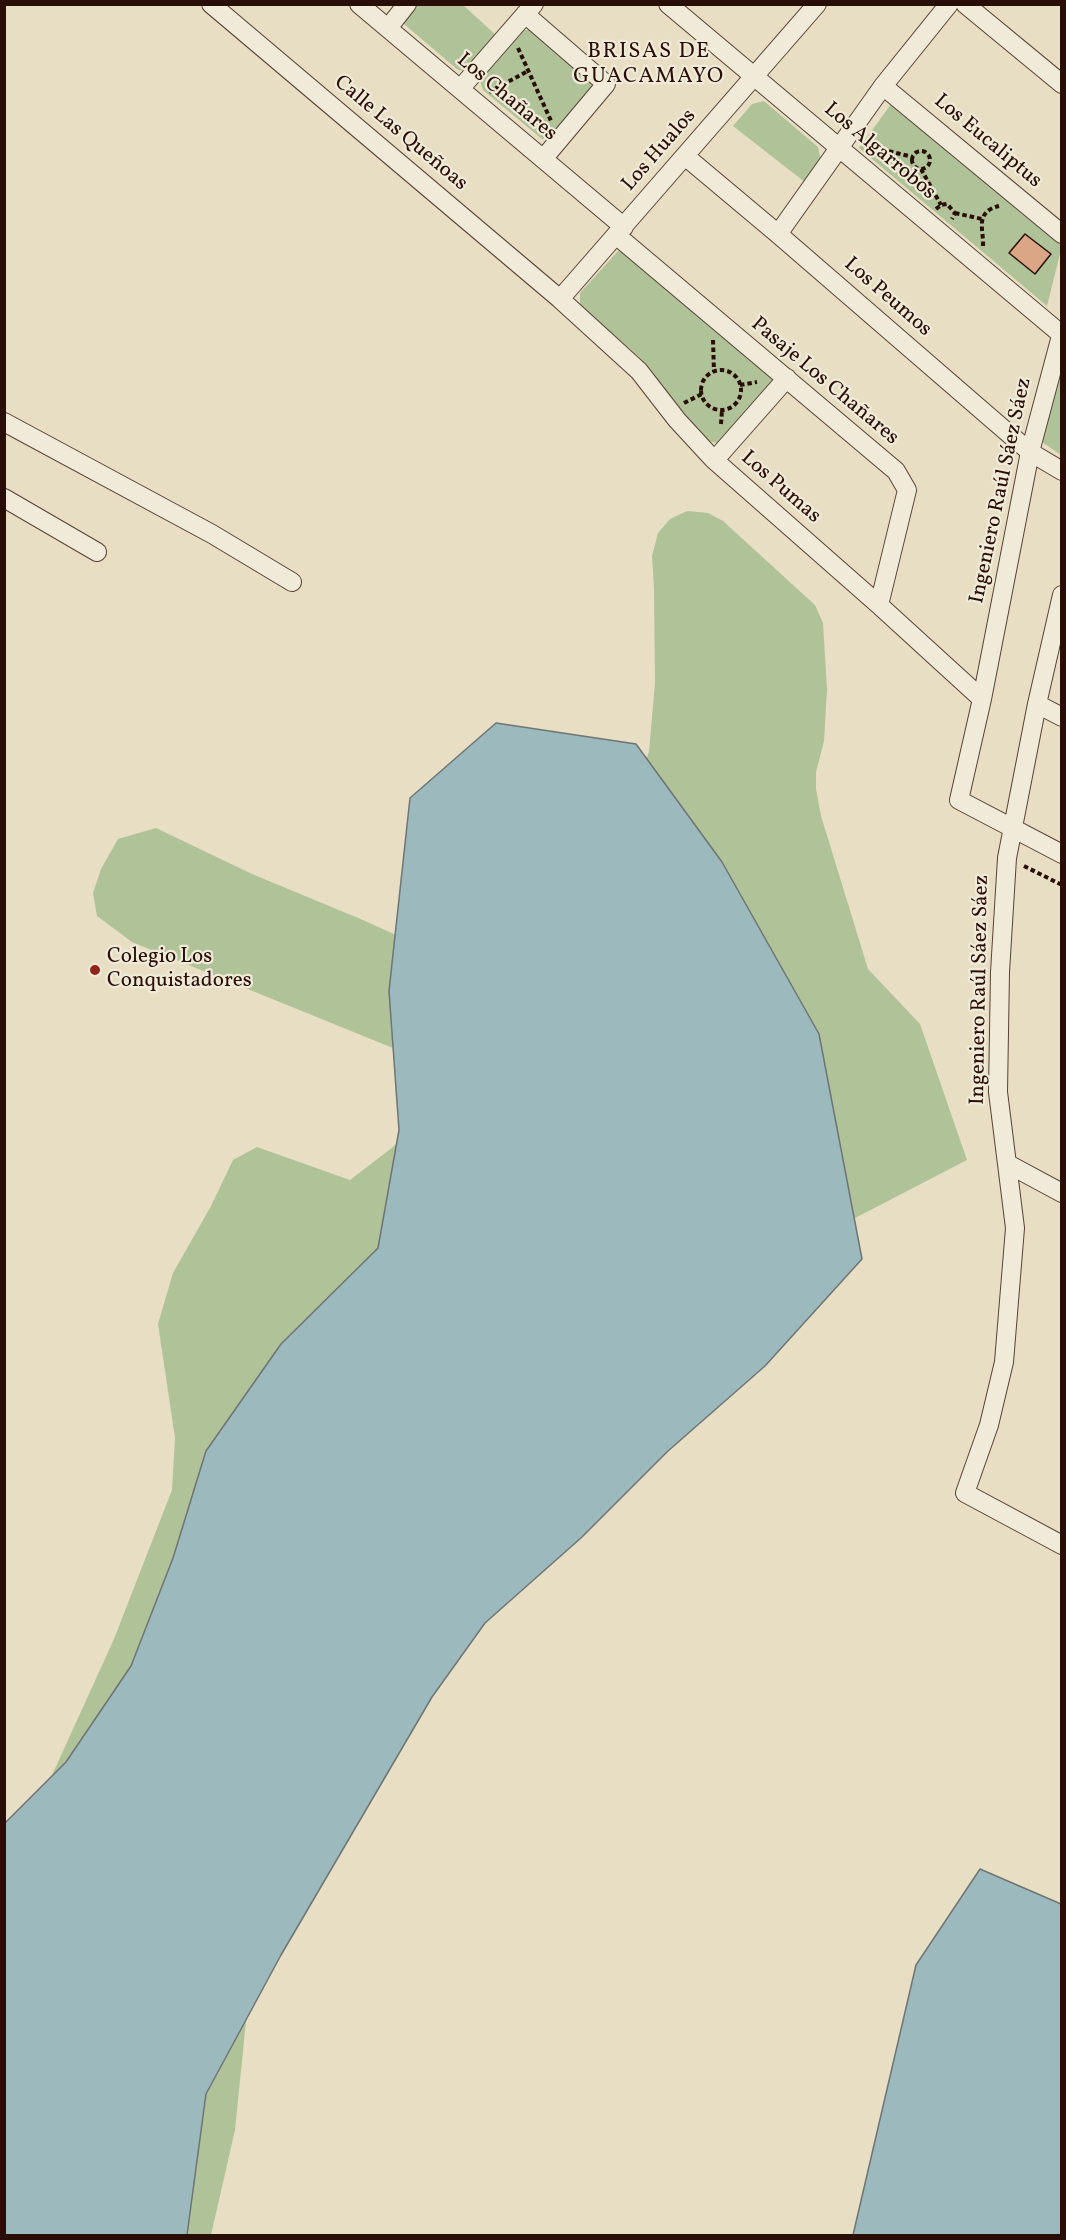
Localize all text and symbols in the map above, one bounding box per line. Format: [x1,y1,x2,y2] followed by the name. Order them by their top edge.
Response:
[573,40,725,92] district label: BRISAS DE GUACAMAYO
[451,49,561,147] street label: Los Chañares
[328,71,472,197] street label: Calle Las Queñoas
[928,90,1046,194] street label: Los Eucaliptus
[818,98,940,206] street label: Los Algarrobos
[617,105,703,197] street label: Los Hualos
[838,253,936,343] street label: Los Peumos
[745,313,903,451] street label: Pasaje Los Chañares
[966,376,1038,606] street label: Ingeniero Raúl Sáez Sáez
[735,446,825,530] street label: Los Pumas
[966,875,996,1105] street label: Ingeniero Raúl Sáez Sáez
[107,945,252,995] place label: Colegio Los Conquistadores
[88,963,102,977] marker: Colegio Los Conquistadores

